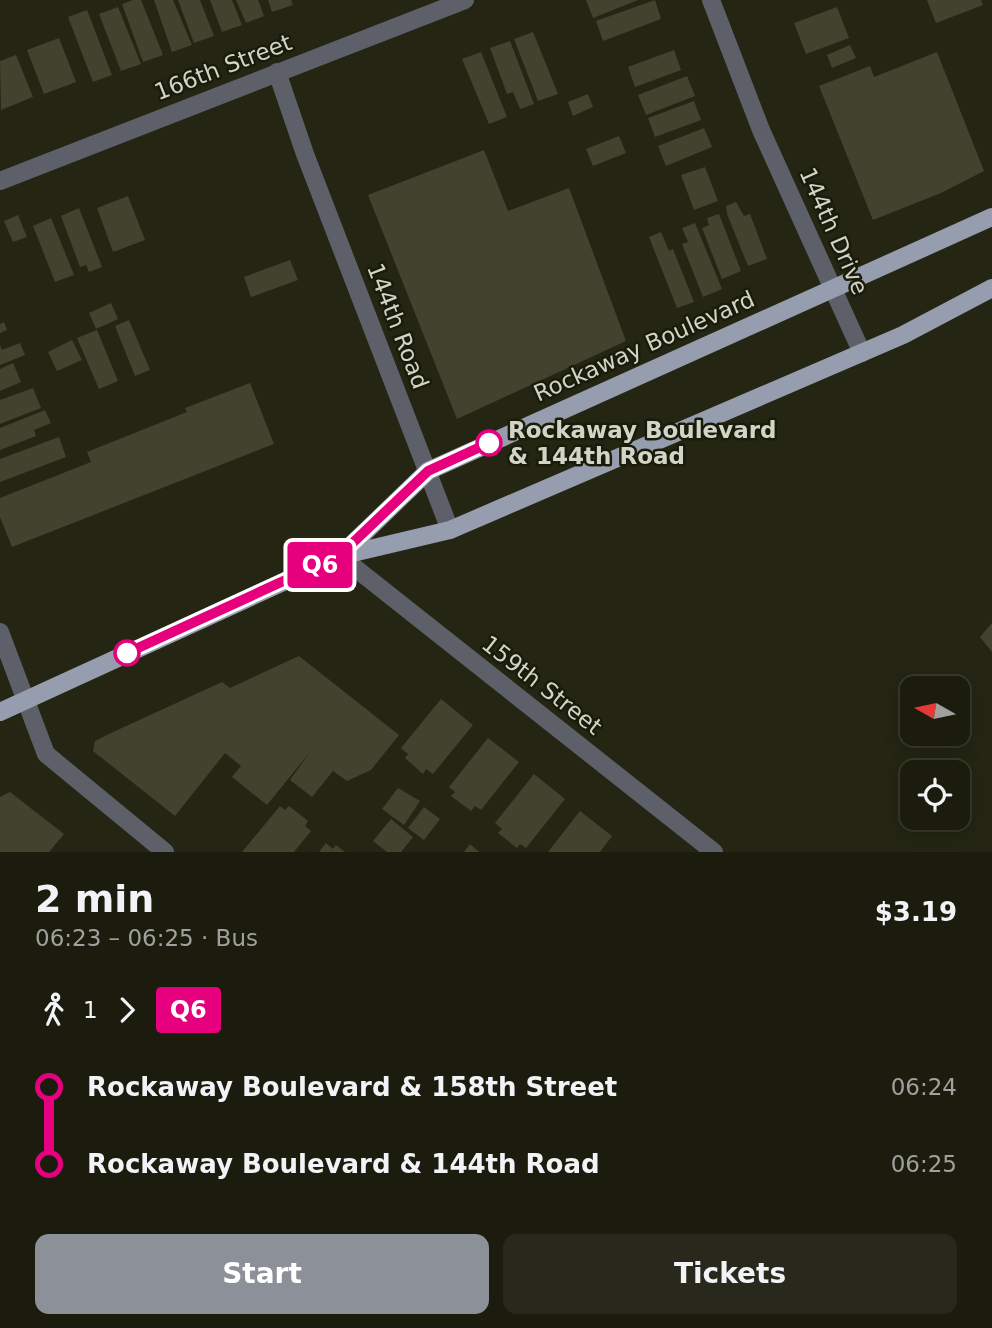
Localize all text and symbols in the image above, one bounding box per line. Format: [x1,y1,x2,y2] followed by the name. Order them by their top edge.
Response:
[151,29,295,105] street label: 166th Street
[794,164,874,298] street label: 144th Drive
[362,259,434,393] street label: 144th Road
[530,286,758,406] street label: Rockaway Boulevard
[508,417,777,469] place label: Rockaway Boulevard & 144th Road
[476,430,502,456] marker: Rockaway Boulevard & 144th Road
[288,542,352,588] line badge: Q6
[301,551,339,579] text: Q6
[477,630,607,740] street label: 159th Street
[114,640,140,666] unlabelled marker
[900,676,970,746] north arrow
[900,676,970,830] map controls
[900,760,970,830] button: locate
[35,877,154,921] text: 2 min
[875,897,957,927] text: $3.19
[35,925,258,951] text: 06:23 – 06:25 · Bus
[35,991,73,1029] icon: walk
[108,991,146,1029] icon: forward
[170,996,207,1024] text: Q6
[83,997,98,1023] text: 1
[87,1072,617,1102] text: Rockaway Boulevard & 158th Street
[891,1074,957,1100] text: 06:24
[87,1149,600,1179] text: Rockaway Boulevard & 144th Road
[891,1151,957,1177] text: 06:25
[35,1234,489,1314] button: Start
[503,1234,957,1314] button: Tickets

